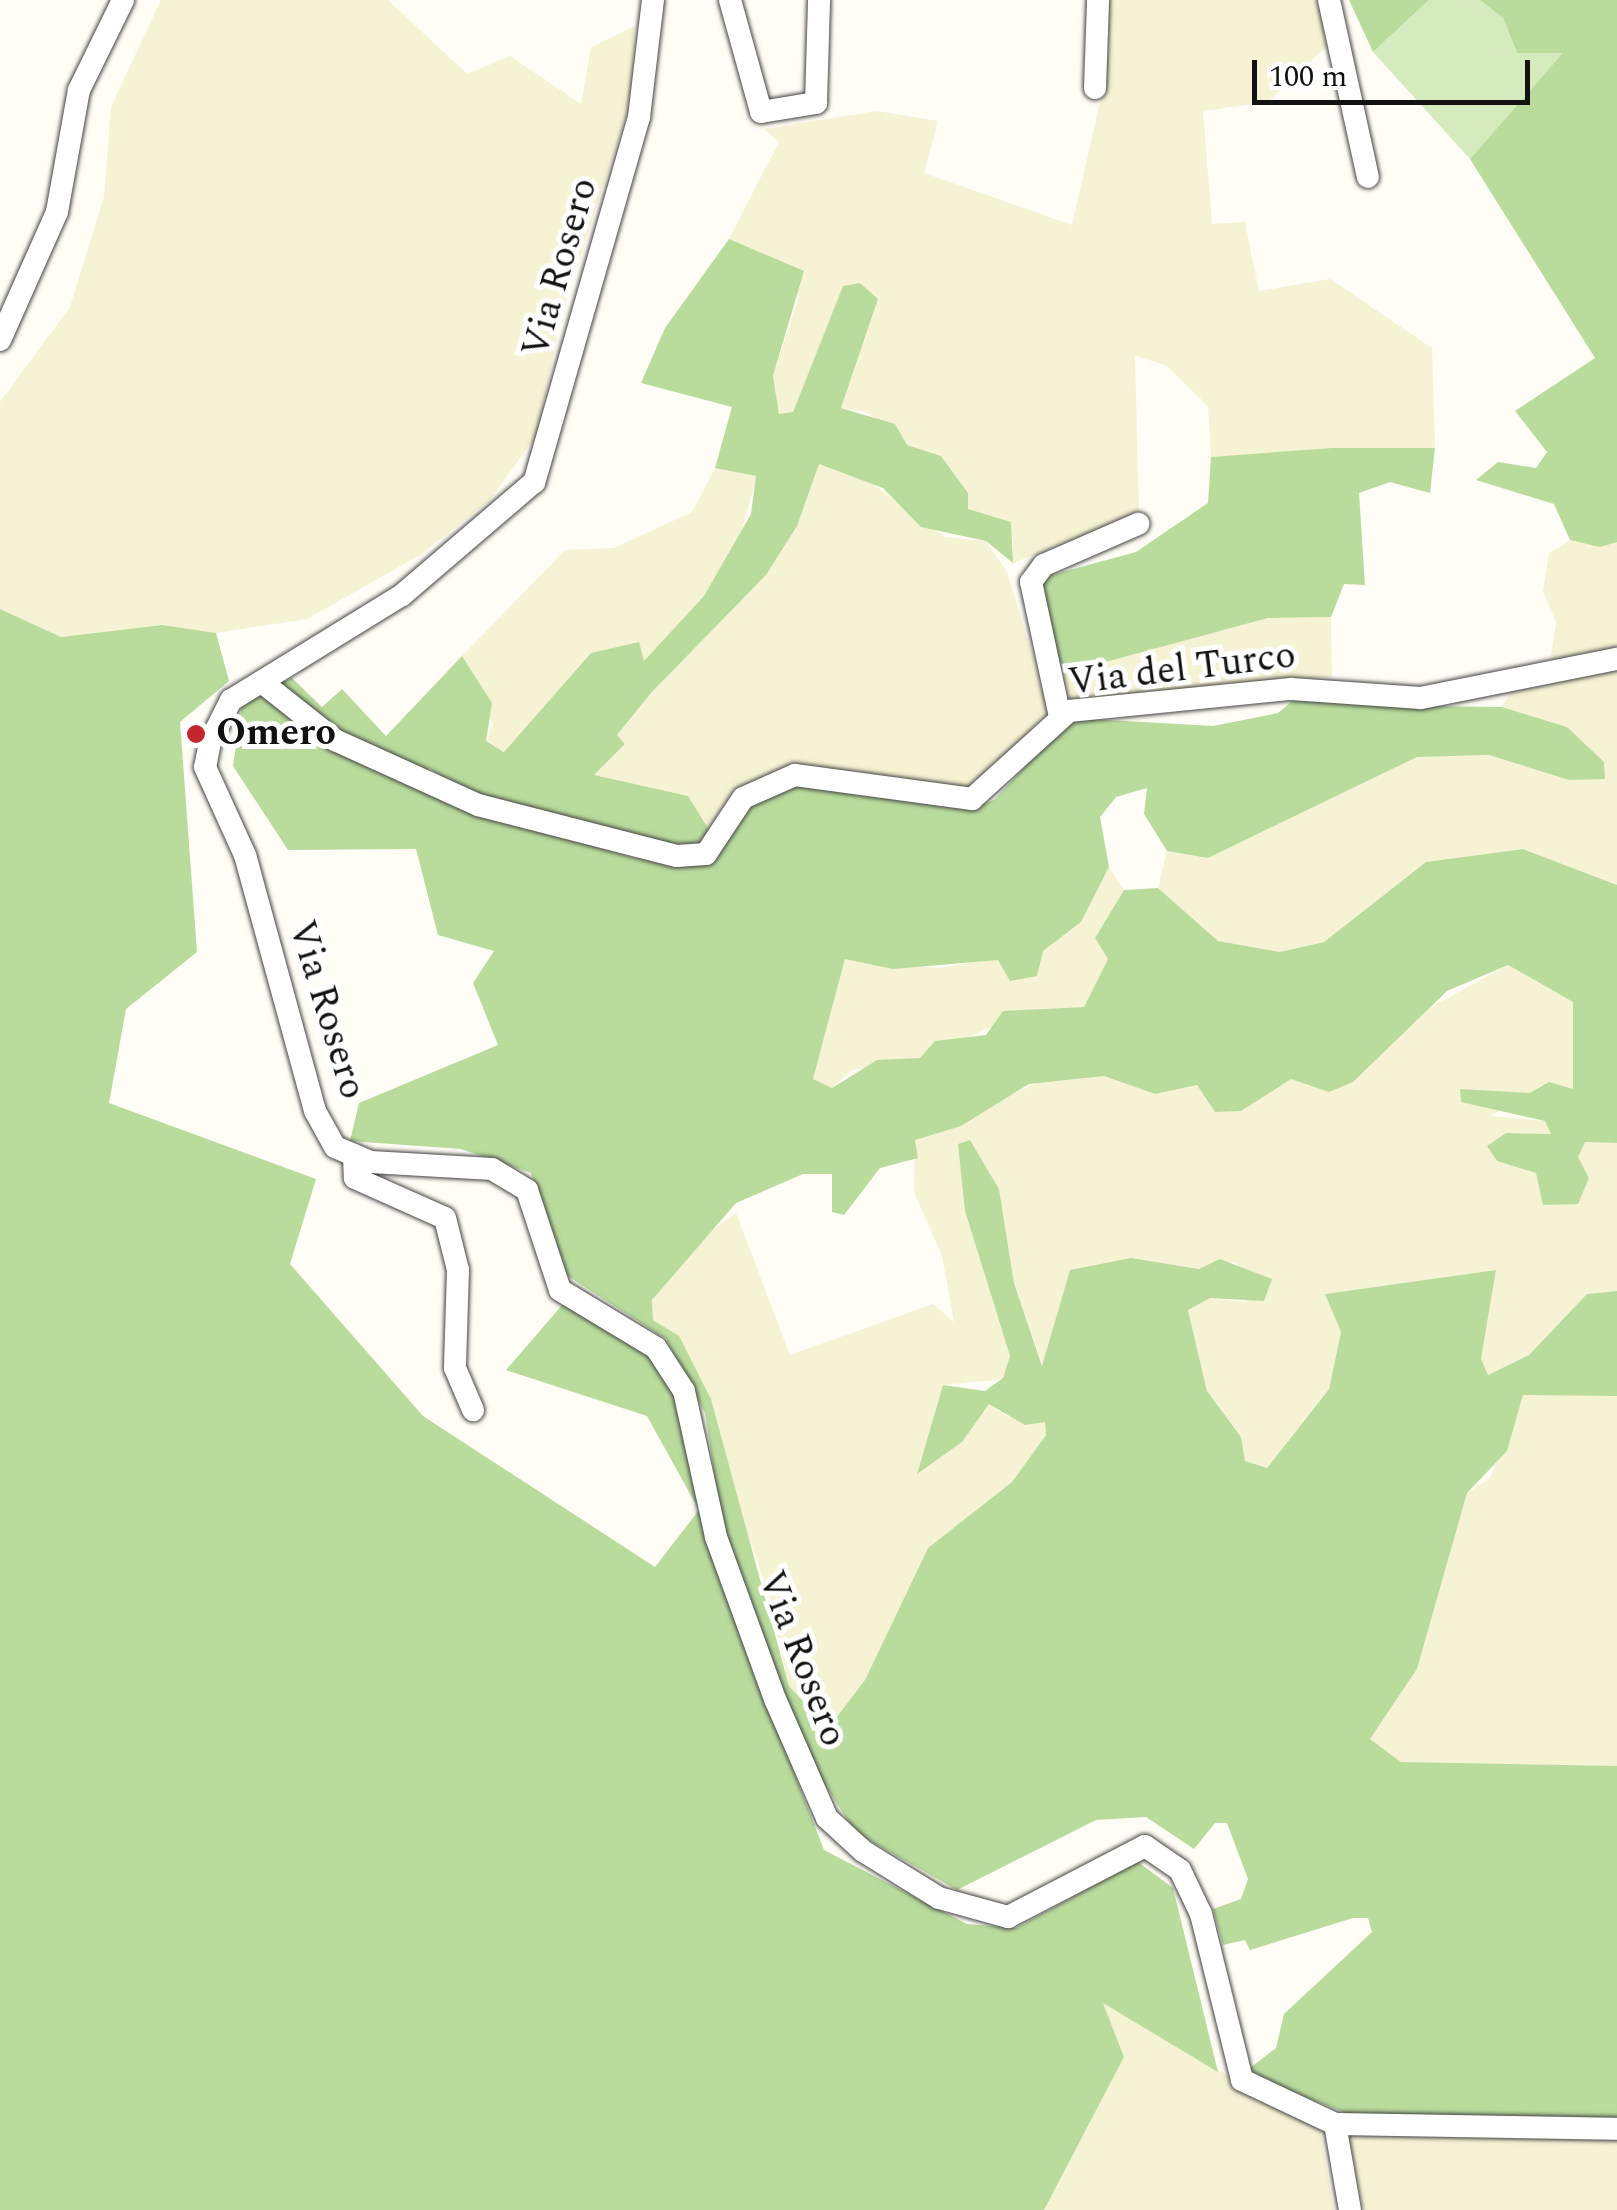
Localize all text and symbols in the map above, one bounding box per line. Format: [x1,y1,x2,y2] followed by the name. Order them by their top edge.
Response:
[1257,40,1534,102] scale bar
[1269,54,1347,100] text: 100 m
[514,173,608,363] street label: Via Rosero
[1066,633,1298,707] street label: Via del Turco
[216,711,336,757] place label: Omero
[185,723,207,745] marker: Omero
[277,915,375,1105] street label: Via Rosero
[747,1565,855,1753] street label: Via Rosero

